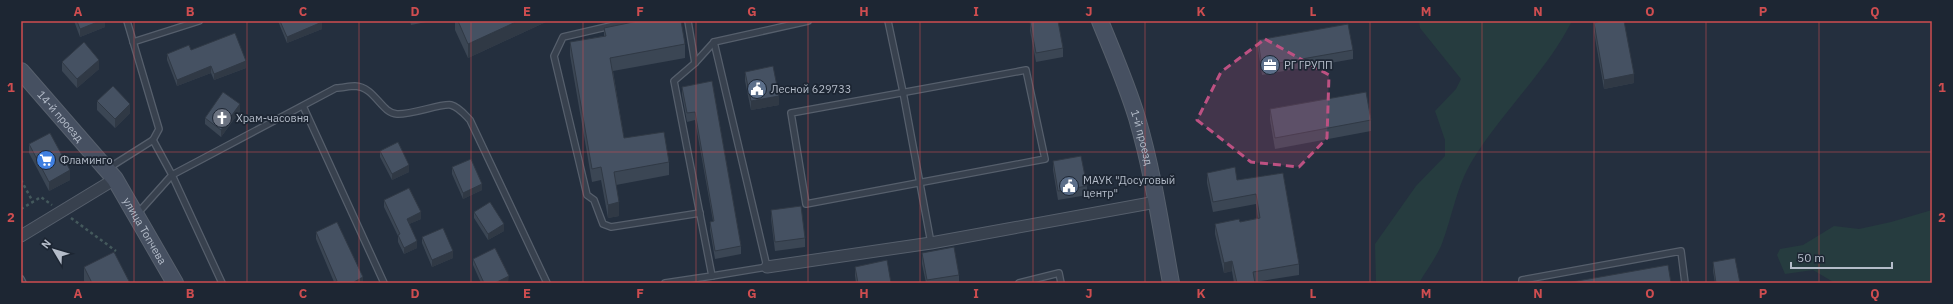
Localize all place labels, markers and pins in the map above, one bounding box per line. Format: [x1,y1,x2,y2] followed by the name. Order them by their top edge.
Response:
[1259,54,1281,76] office icon: РГ ГРУПП
[1284,58,1333,72] place label: РГ ГРУПП
[746,78,768,100] public building icon: Лесной 629733
[771,82,851,96] place label: Лесной 629733
[211,107,233,129] church icon: Храм-часовня
[236,111,309,125] place label: Храм-часовня
[35,149,57,171] supermarket icon: Фламинго
[60,153,113,167] place label: Фламинго
[1083,173,1175,200] place label: МАУК "Досуговый центр"
[1058,175,1080,197] public building icon: МАУК "Досуговый центр"

